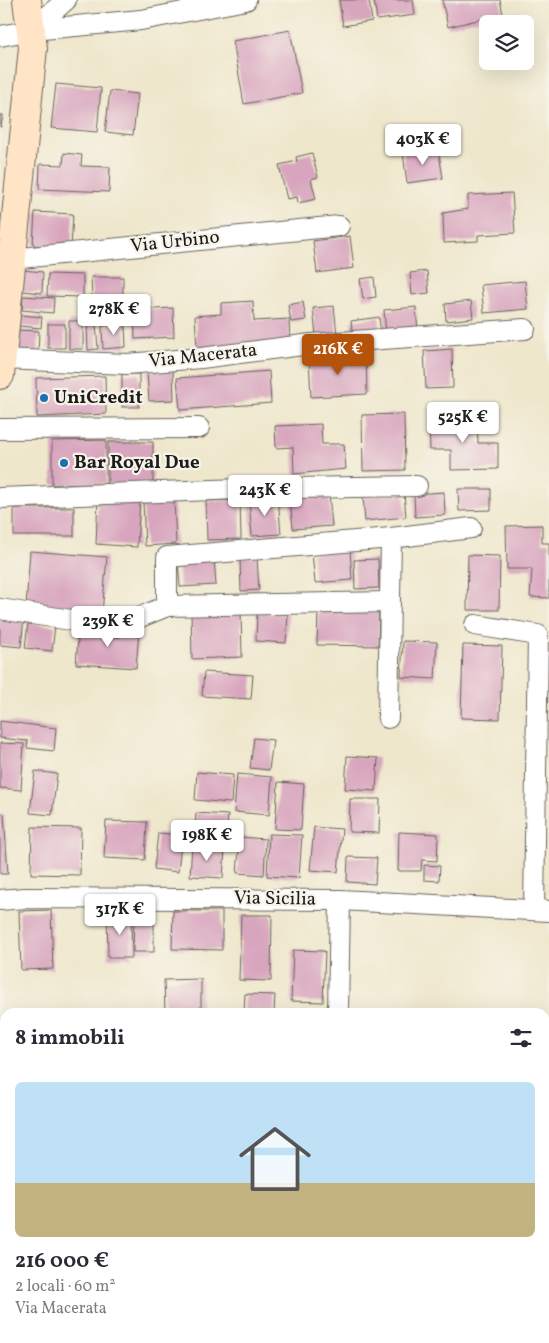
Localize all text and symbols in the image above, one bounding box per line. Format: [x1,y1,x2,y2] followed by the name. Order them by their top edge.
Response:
[479,15,534,70] map controls
[479,15,534,70] button: layers
[382,124,464,166] pin: 403K €
[396,129,450,151] text: 403K €
[129,224,221,260] street label: Via Urbino
[73,294,155,336] pin: 278K €
[89,299,139,321] text: 278K €
[297,334,379,376] pin: 216K €
[147,337,259,375] street label: Via Macerata
[313,339,363,361] text: 216K €
[54,385,143,411] place label: UniCredit
[38,392,50,404] marker: UniCredit
[422,402,504,444] pin: 525K €
[438,407,488,429] text: 525K €
[74,450,200,476] place label: Bar Royal Due
[58,457,70,469] marker: Bar Royal Due
[224,474,306,517] pin: 243K €
[239,480,291,502] text: 243K €
[67,606,149,648] pin: 239K €
[82,611,134,633] text: 239K €
[166,820,248,862] pin: 198K €
[182,825,232,847] text: 198K €
[234,885,316,913] street label: Via Sicilia
[79,894,161,936] pin: 317K €
[96,899,144,921] text: 317K €
[15,1024,125,1053] text: 8 immobili
[507,1024,535,1052] icon: filters
[230,1114,320,1204] icon: home
[15,1247,109,1276] text: 216 000 €
[15,1276,115,1298] text: 2 locali · 60 m²
[15,1298,107,1320] text: Via Macerata

